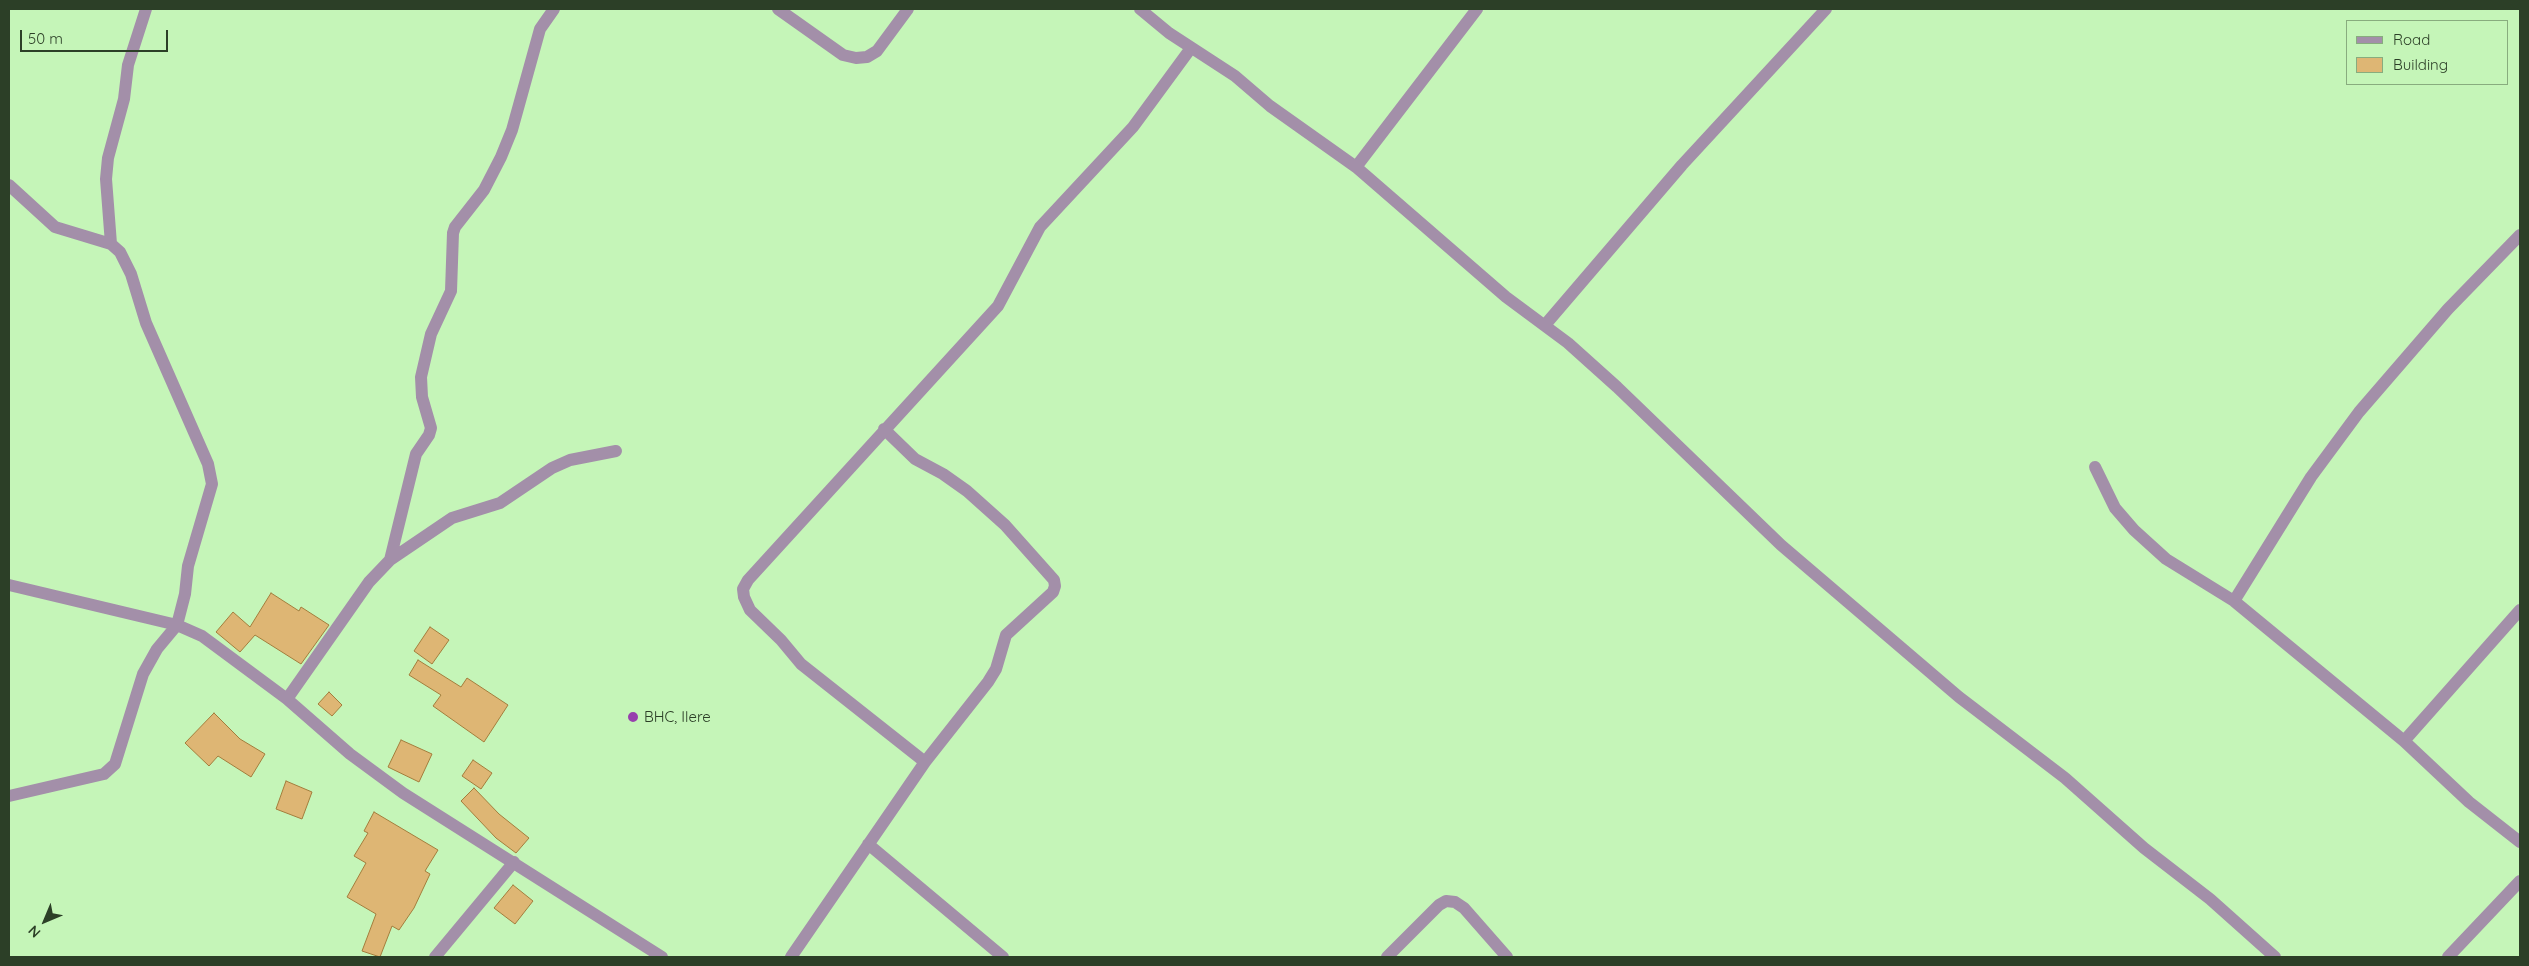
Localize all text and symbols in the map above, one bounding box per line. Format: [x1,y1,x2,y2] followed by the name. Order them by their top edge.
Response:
[22,20,170,52] scale bar
[2346,20,2509,85] legend
[28,29,63,48] text: 50 m
[2393,30,2430,49] text: Road
[2393,55,2448,74] text: Building
[644,708,711,726] place label: BHC, Ilere
[626,710,640,724] marker: BHC, Ilere
[20,896,70,946] north arrow
[24,922,44,942] text: N

